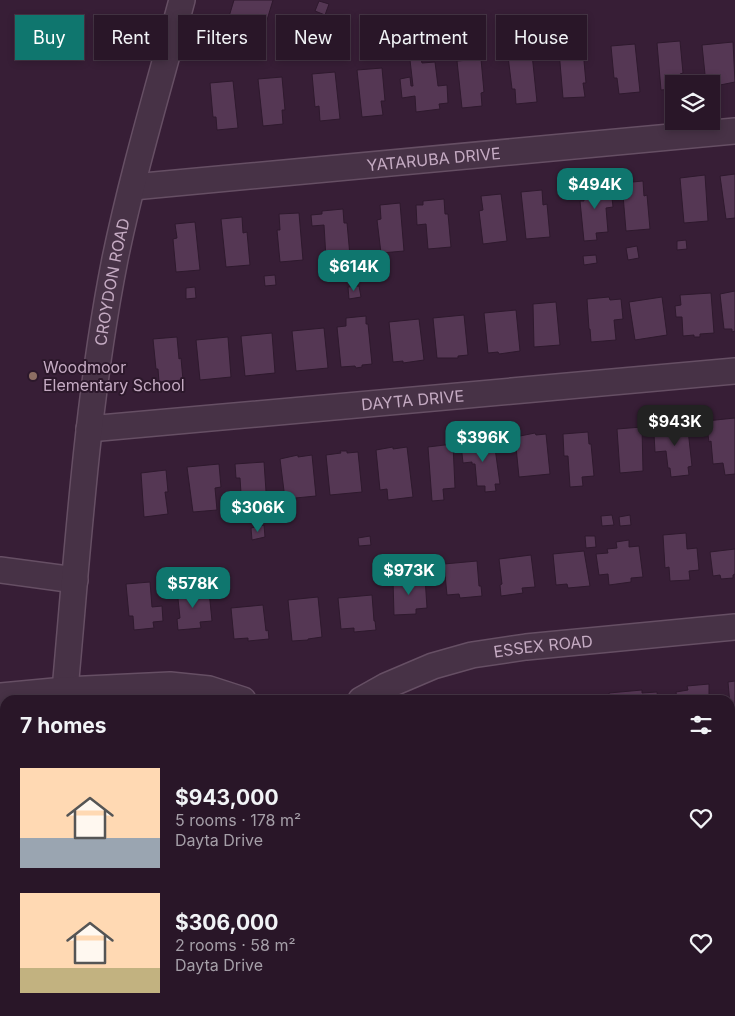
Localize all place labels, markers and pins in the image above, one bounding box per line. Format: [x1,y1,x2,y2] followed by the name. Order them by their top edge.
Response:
[560,168,630,210] pin: $494K
[319,250,389,292] pin: $614K
[43,357,185,395] place label: Woodmoor Elementary School
[27,370,39,382] marker: Woodmoor Elementary School
[640,404,710,447] pin: $943K
[448,420,518,463] pin: $396K
[223,490,293,533] pin: $306K
[374,554,444,596] pin: $973K
[158,566,228,609] pin: $578K

